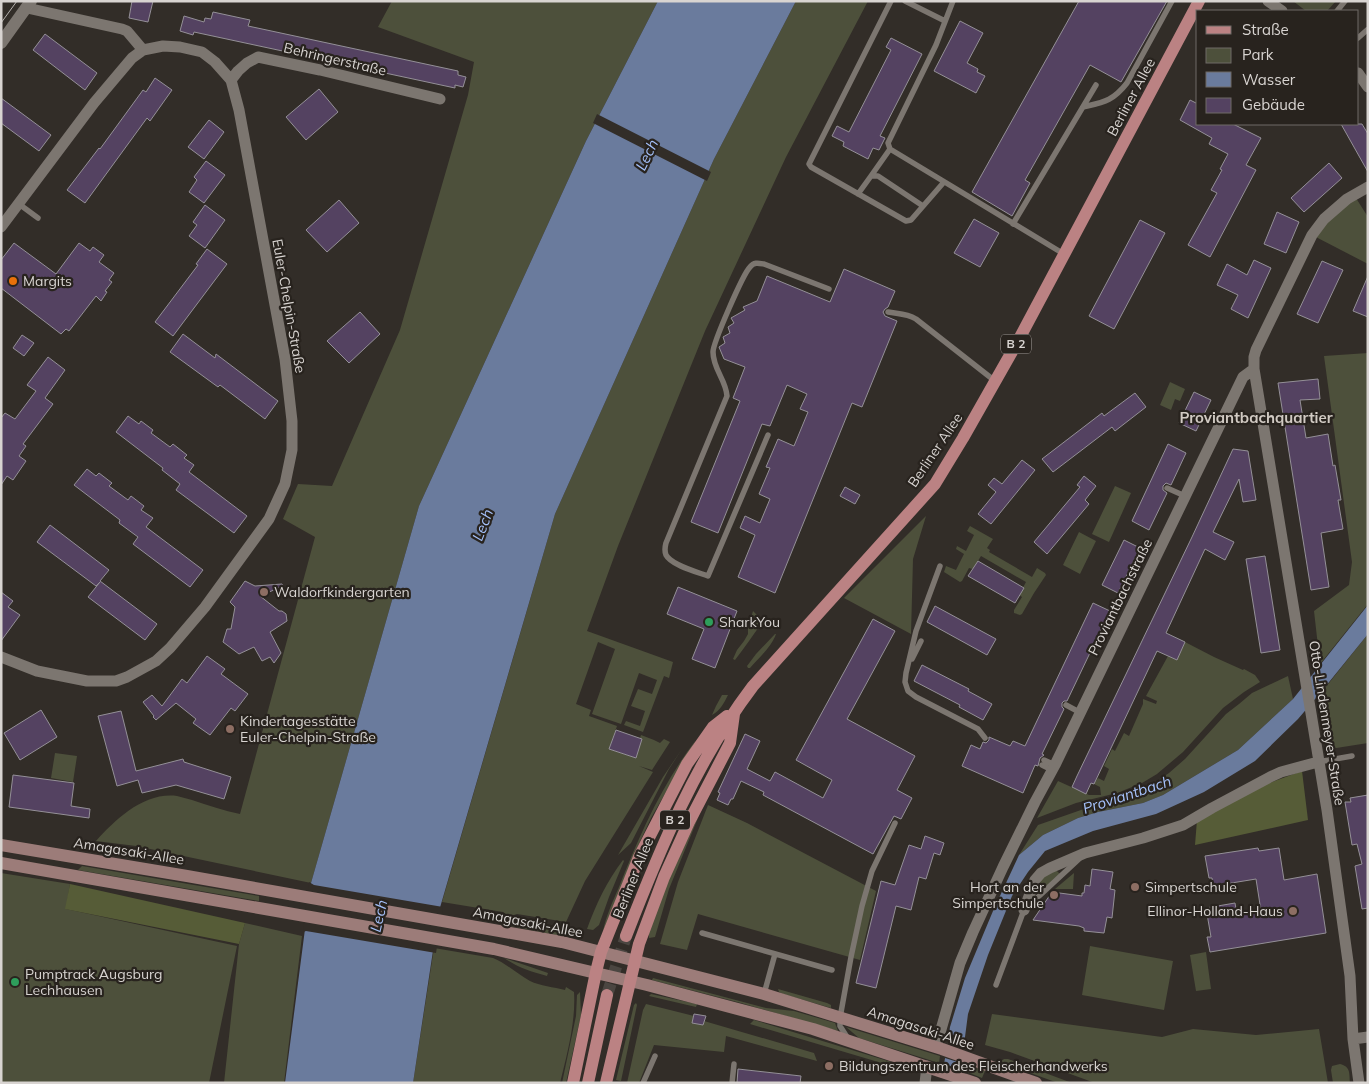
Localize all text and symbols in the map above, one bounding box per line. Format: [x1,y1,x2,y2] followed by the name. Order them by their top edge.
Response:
[1196,10,1359,125] legend
[1242,20,1289,39] text: Straße
[282,38,388,80] street label: Behringerstraße
[1242,45,1274,64] text: Park
[1103,55,1159,139] street label: Berliner Allee
[1242,70,1296,89] text: Wasser
[1242,95,1305,114] text: Gebäude
[631,136,662,174] water label: Lech
[268,238,310,374] street label: Euler-Chelpin-Straße
[23,272,72,290] place label: Margits
[7,275,19,287] marker: Margits
[1001,334,1031,354] road number: B 2
[1179,408,1333,427] district label: Proviantbachquartier
[904,409,966,491] street label: Berliner Allee
[468,506,497,543] water label: Lech
[1084,536,1156,658] street label: Proviantbachstraße
[274,583,410,601] place label: Waldorfkindergarten
[258,586,270,598] marker: Waldorfkindergarten
[719,613,780,631] place label: SharkYou
[703,616,715,628] marker: SharkYou
[1305,639,1349,807] street label: Otto-Lindenmeyer-Straße
[240,712,376,746] place label: Kindertagesstätte Euler-Chelpin-Straße
[224,723,236,735] marker: Kindertagesstätte Euler-Chelpin-Straße
[1080,771,1174,818] water label: Proviantbach
[660,810,690,830] road number: B 2
[72,833,186,869] street label: Amagasaki-Allee
[609,835,657,921] street label: Berliner Allee
[952,878,1045,912] place label: Hort an der Simpertschule
[1145,878,1237,896] place label: Simpertschule
[1129,881,1141,893] marker: Simpertschule
[1048,889,1060,901] marker: Hort an der Simpertschule
[366,898,391,934] water label: Lech
[1147,902,1283,920] place label: Ellinor-Holland-Haus
[471,903,585,941] street label: Amagasaki-Allee
[1287,905,1299,917] marker: Ellinor-Holland-Haus
[25,965,163,999] place label: Pumptrack Augsburg Lechhausen
[9,976,21,988] marker: Pumptrack Augsburg Lechhausen
[865,1002,977,1054] street label: Amagasaki-Allee
[839,1057,1108,1075] place label: Bildungszentrum des Fleischerhandwerks
[823,1060,835,1072] marker: Bildungszentrum des Fleischerhandwerks

